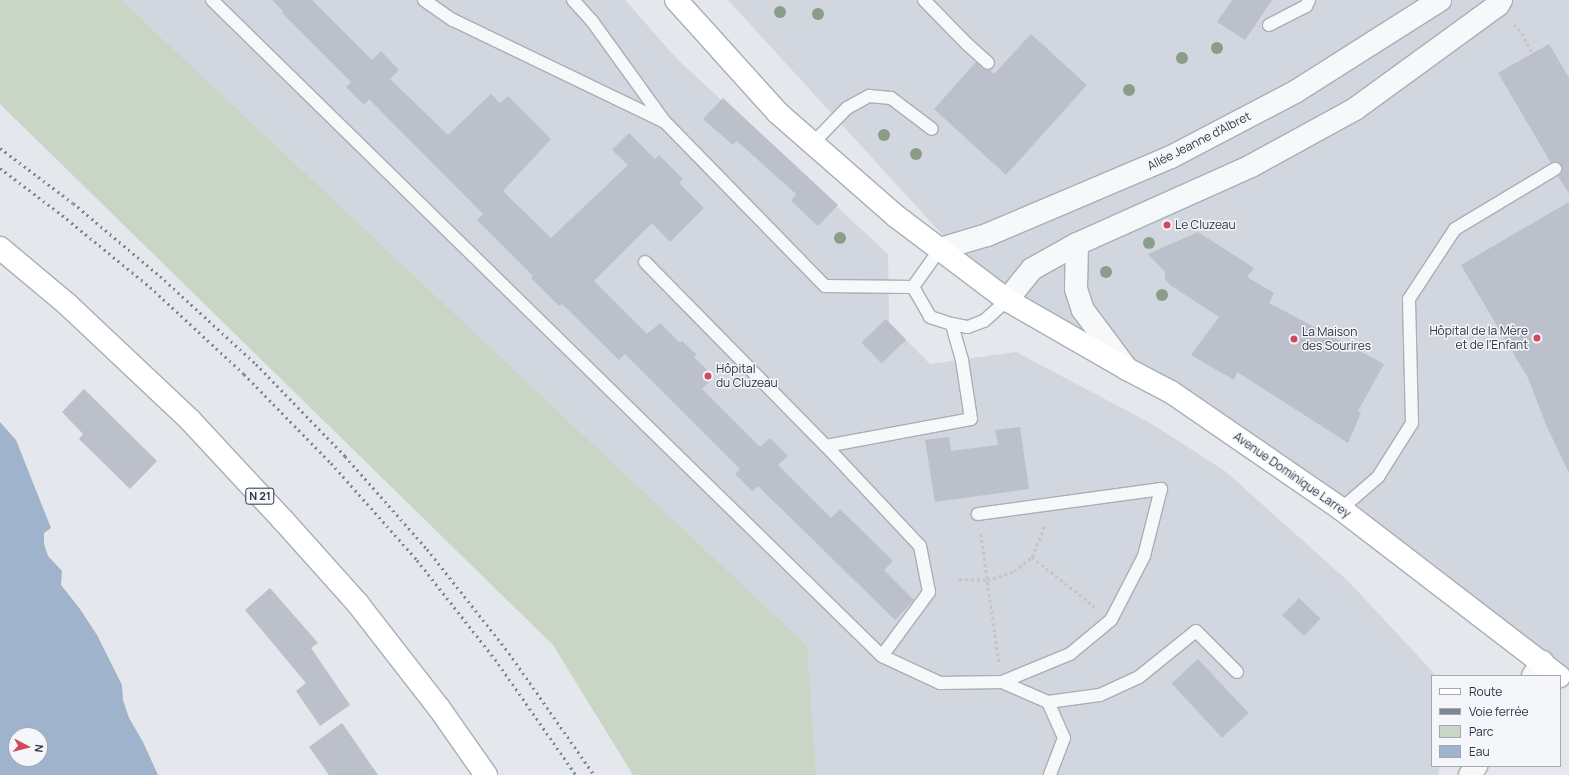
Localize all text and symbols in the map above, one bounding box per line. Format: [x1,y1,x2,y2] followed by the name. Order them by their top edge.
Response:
[1145,109,1253,173] street label: Allée Jeanne d'Albret
[1175,218,1236,232] place label: Le Cluzeau
[1162,220,1172,230] marker: Le Cluzeau
[1429,324,1528,352] place label: Hôpital de la Mère et de l’Enfant
[1302,325,1371,353] place label: La Maison des Sourires
[1531,332,1543,344] marker: Hôpital de la Mère et de l’Enfant
[1289,334,1299,344] marker: La Maison des Sourires
[716,362,778,390] place label: Hôpital du Cluzeau
[703,371,713,381] marker: Hôpital du Cluzeau
[1231,429,1353,521] street label: Avenue Dominique Larrey
[245,487,275,505] road number: N 21
[1431,675,1561,767] legend
[1469,683,1502,700] text: Route
[1469,703,1529,720] text: Voie ferrée
[1469,723,1493,740] text: Parc
[8,727,48,767] north arrow
[1469,743,1490,760] text: Eau
[31,744,47,753] text: N

